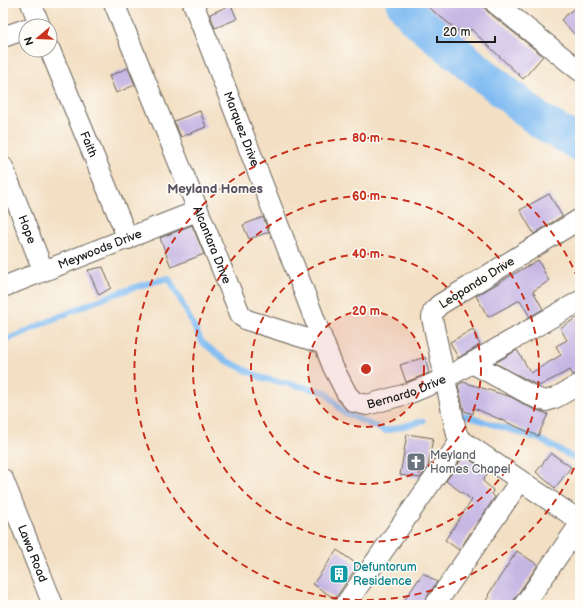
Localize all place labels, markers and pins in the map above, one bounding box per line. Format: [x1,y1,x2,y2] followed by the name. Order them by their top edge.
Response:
[359,362,373,376] centre of rings
[430,448,511,477] place label: Meyland Homes Chapel
[405,451,427,473] church icon: Meyland Homes Chapel
[353,560,417,589] place label: Defuntorum Residence
[328,563,350,585] building icon: Defuntorum Residence

